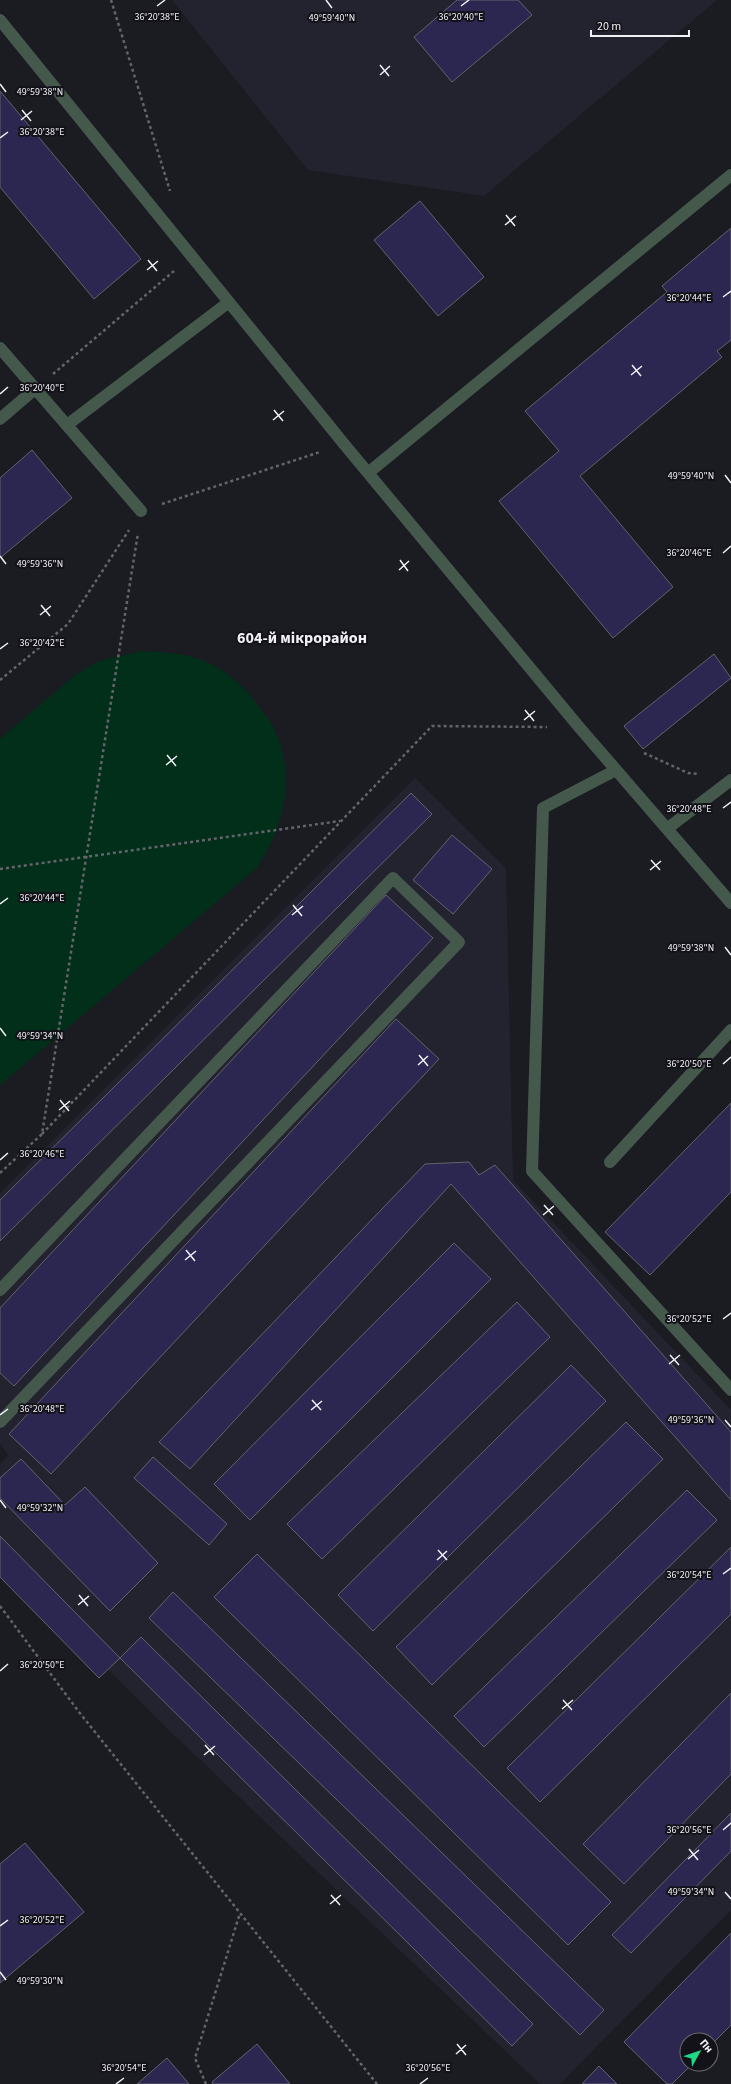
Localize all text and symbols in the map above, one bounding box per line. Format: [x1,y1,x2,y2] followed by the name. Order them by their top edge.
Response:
[134,10,180,24] text: 36°20'38"E
[438,10,484,24] text: 36°20'40"E
[309,11,355,25] text: 49°59'40"N
[591,12,689,38] scale bar
[597,18,621,35] text: 20 m
[17,85,63,99] text: 49°59'38"N
[19,125,65,139] text: 36°20'38"E
[666,291,712,305] text: 36°20'44"E
[19,381,65,395] text: 36°20'40"E
[668,469,714,483] text: 49°59'40"N
[666,546,712,560] text: 36°20'46"E
[17,557,63,571] text: 49°59'36"N
[237,627,367,649] district label: 604-й мікрорайон
[19,636,65,650] text: 36°20'42"E
[666,802,712,816] text: 36°20'48"E
[19,891,65,905] text: 36°20'44"E
[668,941,714,955] text: 49°59'38"N
[17,1029,63,1043] text: 49°59'34"N
[666,1057,712,1071] text: 36°20'50"E
[19,1147,65,1161] text: 36°20'46"E
[666,1312,712,1326] text: 36°20'52"E
[19,1402,65,1416] text: 36°20'48"E
[668,1413,714,1427] text: 49°59'36"N
[17,1501,63,1515] text: 49°59'32"N
[666,1568,712,1582] text: 36°20'54"E
[19,1658,65,1672] text: 36°20'50"E
[666,1823,712,1837] text: 36°20'56"E
[668,1885,714,1899] text: 49°59'34"N
[19,1913,65,1927] text: 36°20'52"E
[17,1974,63,1988] text: 49°59'30"N
[679,2032,719,2072] north arrow
[696,2036,716,2056] text: Пн
[101,2061,147,2075] text: 36°20'54"E
[405,2061,451,2075] text: 36°20'56"E

